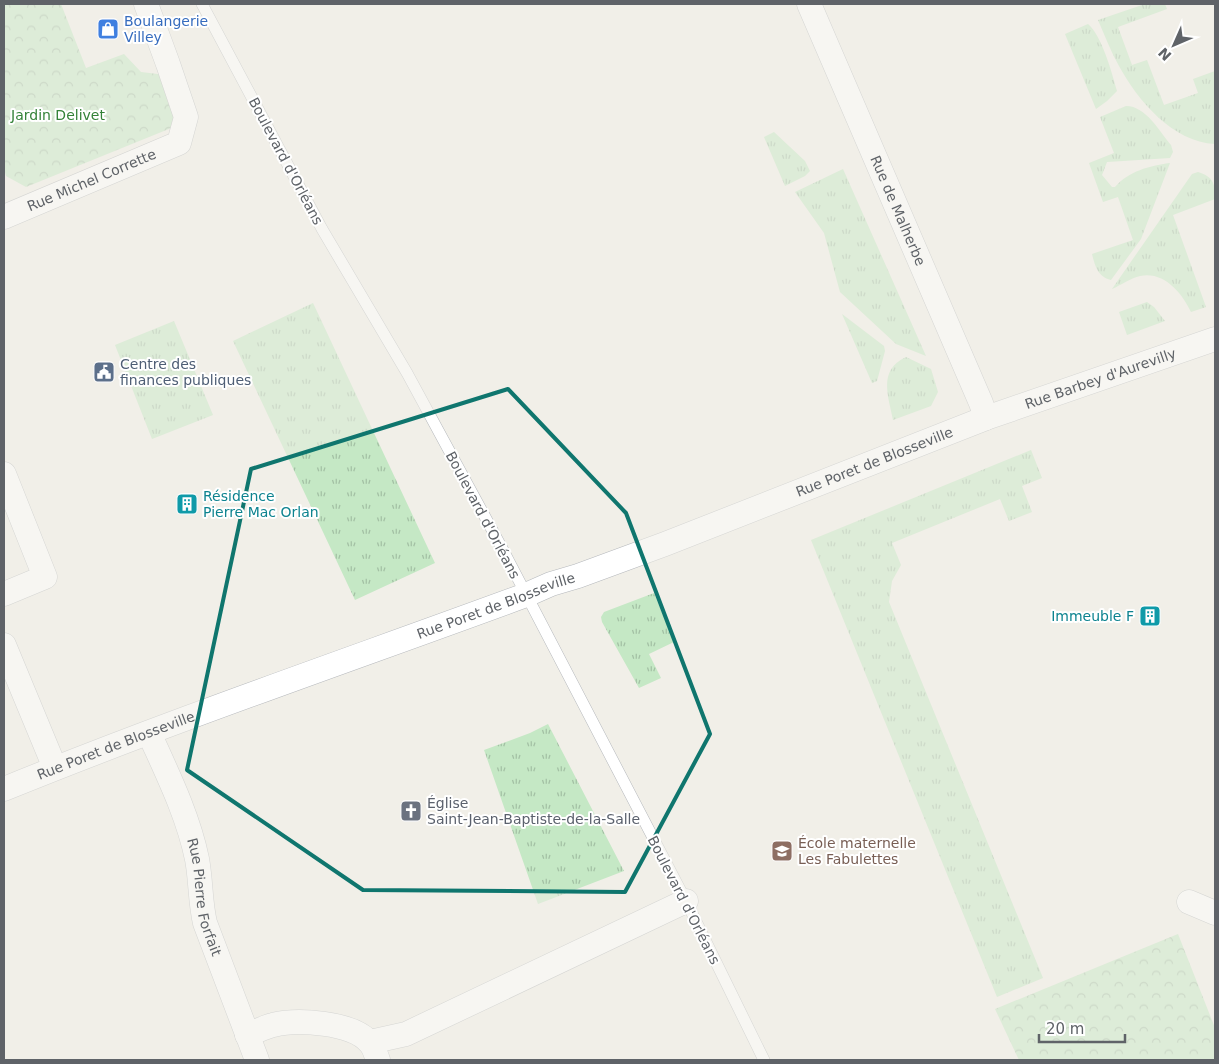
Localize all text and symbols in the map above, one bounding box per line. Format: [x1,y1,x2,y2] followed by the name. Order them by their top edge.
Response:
[124,13,208,45] place label: Boulangerie Villey
[96,17,120,41] shop icon: Boulangerie Villey
[1149,20,1199,70] north arrow
[1155,44,1175,64] text: N
[246,95,326,227] street label: Boulevard d'Orléans
[10,107,105,123] park label: Jardin Delivet
[25,146,158,214] street label: Rue Michel Corrette
[867,153,929,268] street label: Rue de Malherbe
[1023,345,1178,412] street label: Rue Barbey d'Aurevilly
[120,356,251,388] place label: Centre des finances publiques
[92,360,116,384] public building icon: Centre des finances publiques
[793,424,955,500] street label: Rue Poret de Blosseville
[443,449,523,581] street label: Boulevard d'Orléans
[203,488,319,520] place label: Résidence Pierre Mac Orlan
[175,492,199,516] building icon: Résidence Pierre Mac Orlan
[415,569,577,642] street label: Rue Poret de Blosseville
[1138,604,1162,628] building icon: Immeuble F
[1051,608,1134,624] place label: Immeuble F
[35,708,197,783] street label: Rue Poret de Blosseville
[427,795,640,827] place label: Église Saint-Jean-Baptiste-de-la-Salle
[399,799,423,823] church icon: Église Saint-Jean-Baptiste-de-la-Salle
[645,833,723,967] street label: Boulevard d'Orléans
[798,835,916,867] place label: École maternelle Les Fabulettes
[184,836,225,959] street label: Rue Pierre Forfait
[770,839,794,863] school or university icon: École maternelle Les Fabulettes
[1039,1012,1125,1044] scale bar
[1046,1020,1084,1038] text: 20 m

